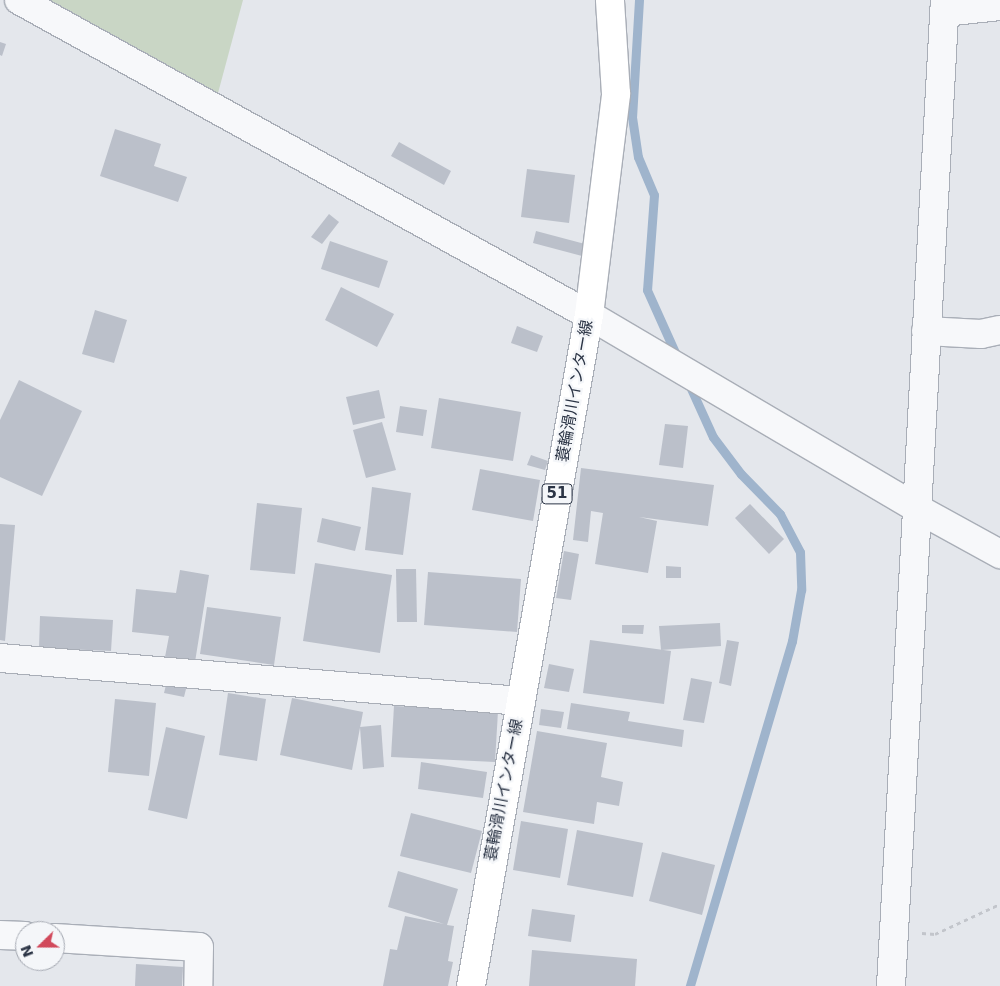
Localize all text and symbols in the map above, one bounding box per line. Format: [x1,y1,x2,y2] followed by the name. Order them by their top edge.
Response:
[553,318,597,464] street label: 蓑輪滑川インター線
[541,482,573,506] road number: 51
[481,717,527,863] street label: 蓑輪滑川インター線
[15,921,65,971] north arrow
[17,943,37,960] text: N

